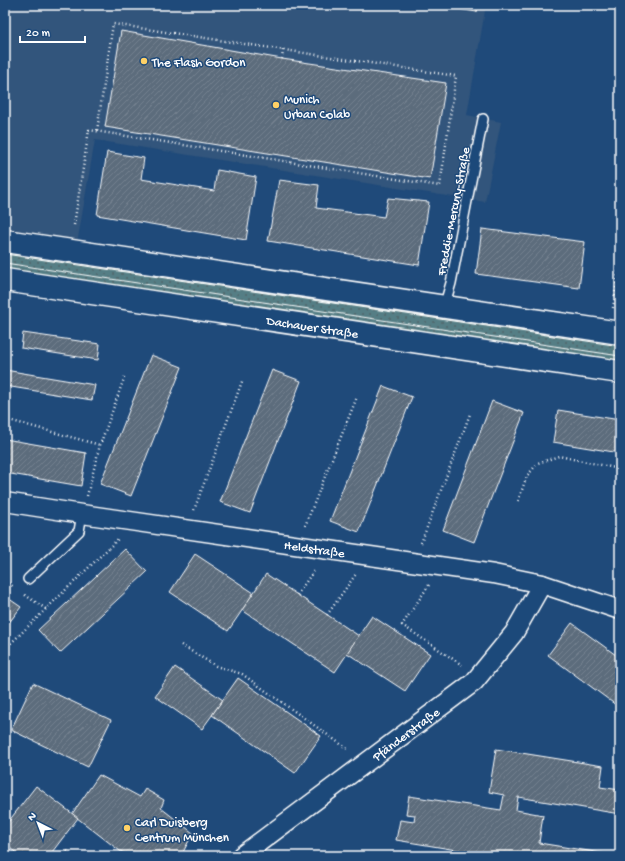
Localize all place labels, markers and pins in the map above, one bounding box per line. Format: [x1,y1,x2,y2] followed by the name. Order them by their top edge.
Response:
[139,56,149,66] marker: The Flash Gordon
[151,56,246,71] place label: The Flash Gordon
[284,93,350,123] place label: Munich Urban Colab
[271,100,281,110] marker: Munich Urban Colab
[135,816,230,846] place label: Carl Duisberg Centrum München
[122,823,132,833] marker: Carl Duisberg Centrum München

